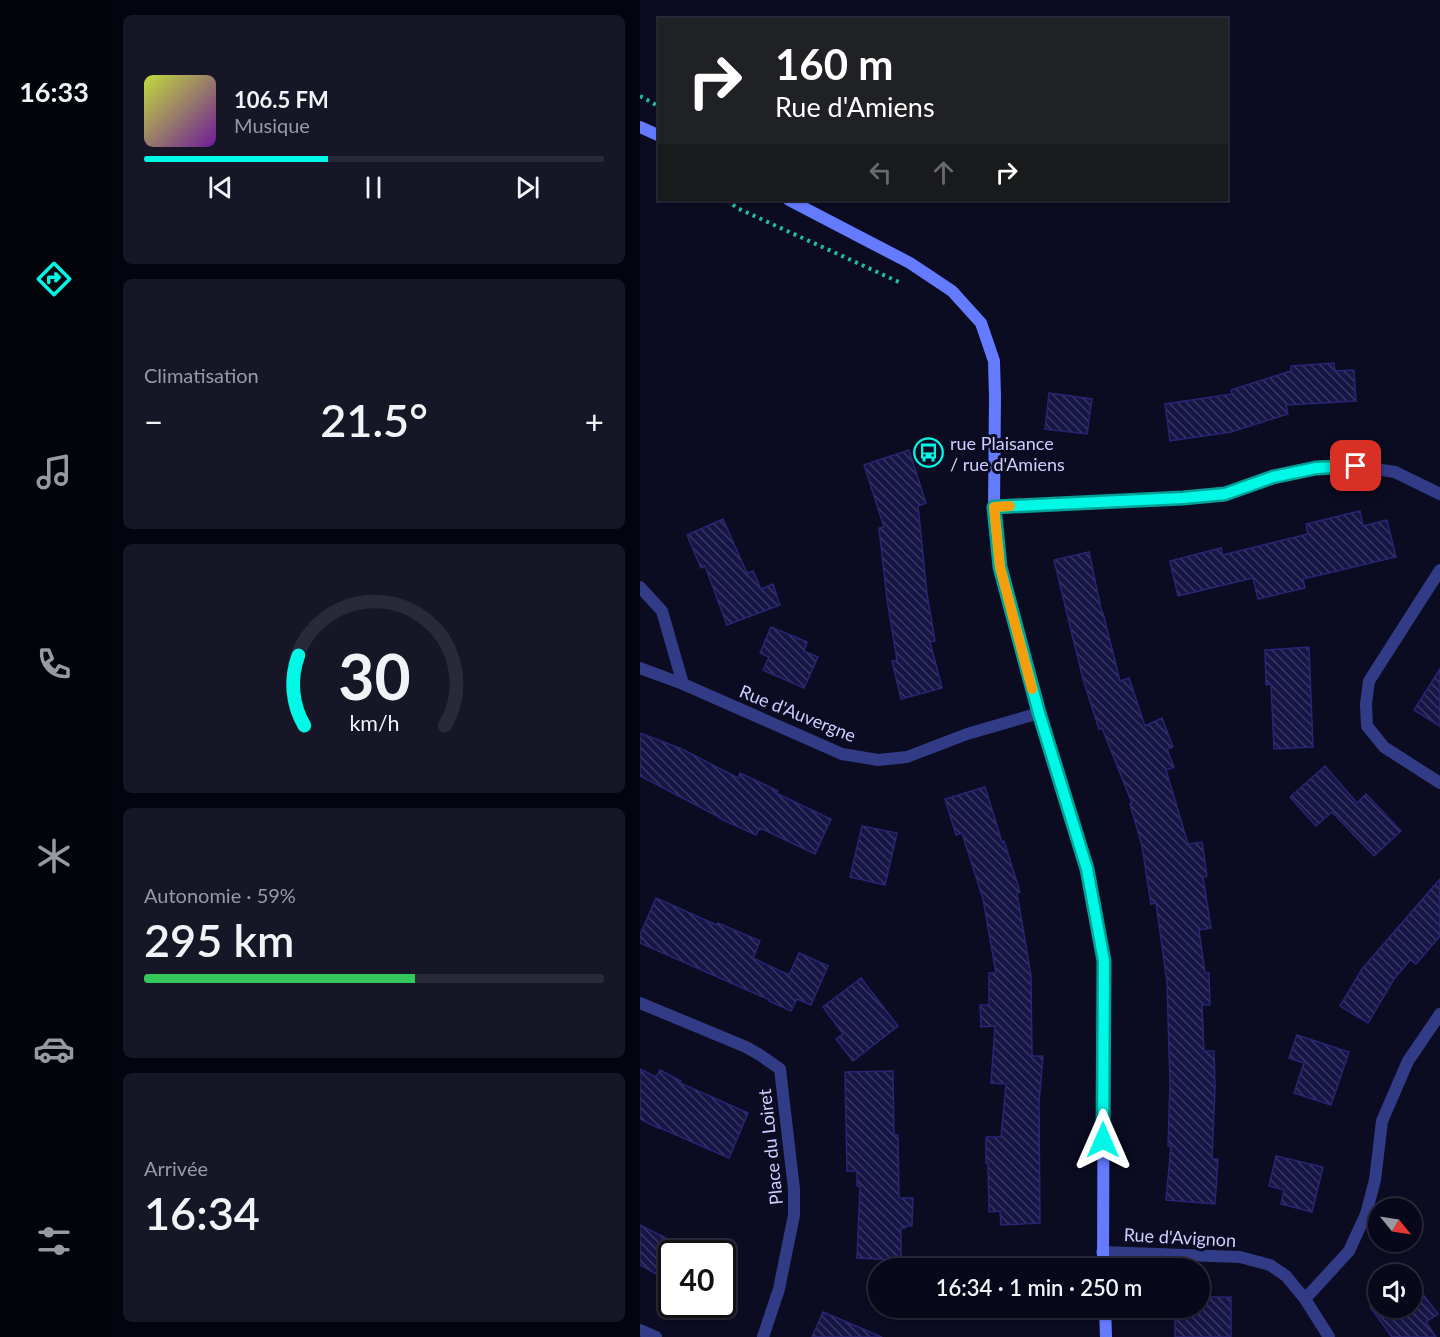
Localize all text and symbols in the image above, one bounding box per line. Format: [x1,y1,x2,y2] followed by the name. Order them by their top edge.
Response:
[775,39,893,89] text: 160 m
[676,42,754,120] icon: right
[19,75,89,108] text: 16:33
[234,86,329,113] text: 106.5 FM
[775,90,935,123] text: Rue d'Amiens
[234,113,310,137] text: Musique
[864,156,897,189] icon: left
[927,156,960,189] icon: ahead
[990,156,1023,189] icon: right
[204,171,237,204] icon: previous
[357,171,390,204] icon: pause
[511,171,544,204] icon: next
[33,258,75,300] icon: directions
[144,363,259,387] text: Climatisation
[320,393,428,447] text: 21.5°
[144,401,163,441] text: −
[585,401,604,441] text: +
[950,432,1065,475] place label: rue Plaisance / rue d'Amiens
[913,437,945,469] bus stop icon: rue Plaisance / rue d'Amiens
[1330,440,1381,491] pin
[1339,449,1372,482] icon: arrive
[33,451,75,493] icon: music
[338,638,410,713] text: 30
[33,643,75,685] icon: phone
[737,680,859,746] street label: Rue d'Auvergne
[349,710,399,736] text: km/h
[33,835,75,877] icon: climate
[144,883,296,907] text: Autonomie · 59%
[144,913,294,967] text: 295 km
[33,1028,75,1070] icon: car
[753,1087,787,1206] street label: Place du Loiret
[1071,1108,1135,1172] position arrow
[144,1156,208,1180] text: Arrivée
[144,1186,260,1240] text: 16:34
[1368,1198,1422,1252] north arrow
[1368,1198,1422,1318] map controls
[33,1220,75,1262] icon: filters
[1123,1223,1237,1251] street label: Rue d'Avignon
[658,1240,736,1318] speed limit sign: 40
[1368,1264,1422,1318] button: sound
[936,1274,1142,1301] text: 16:34 · 1 min · 250 m

